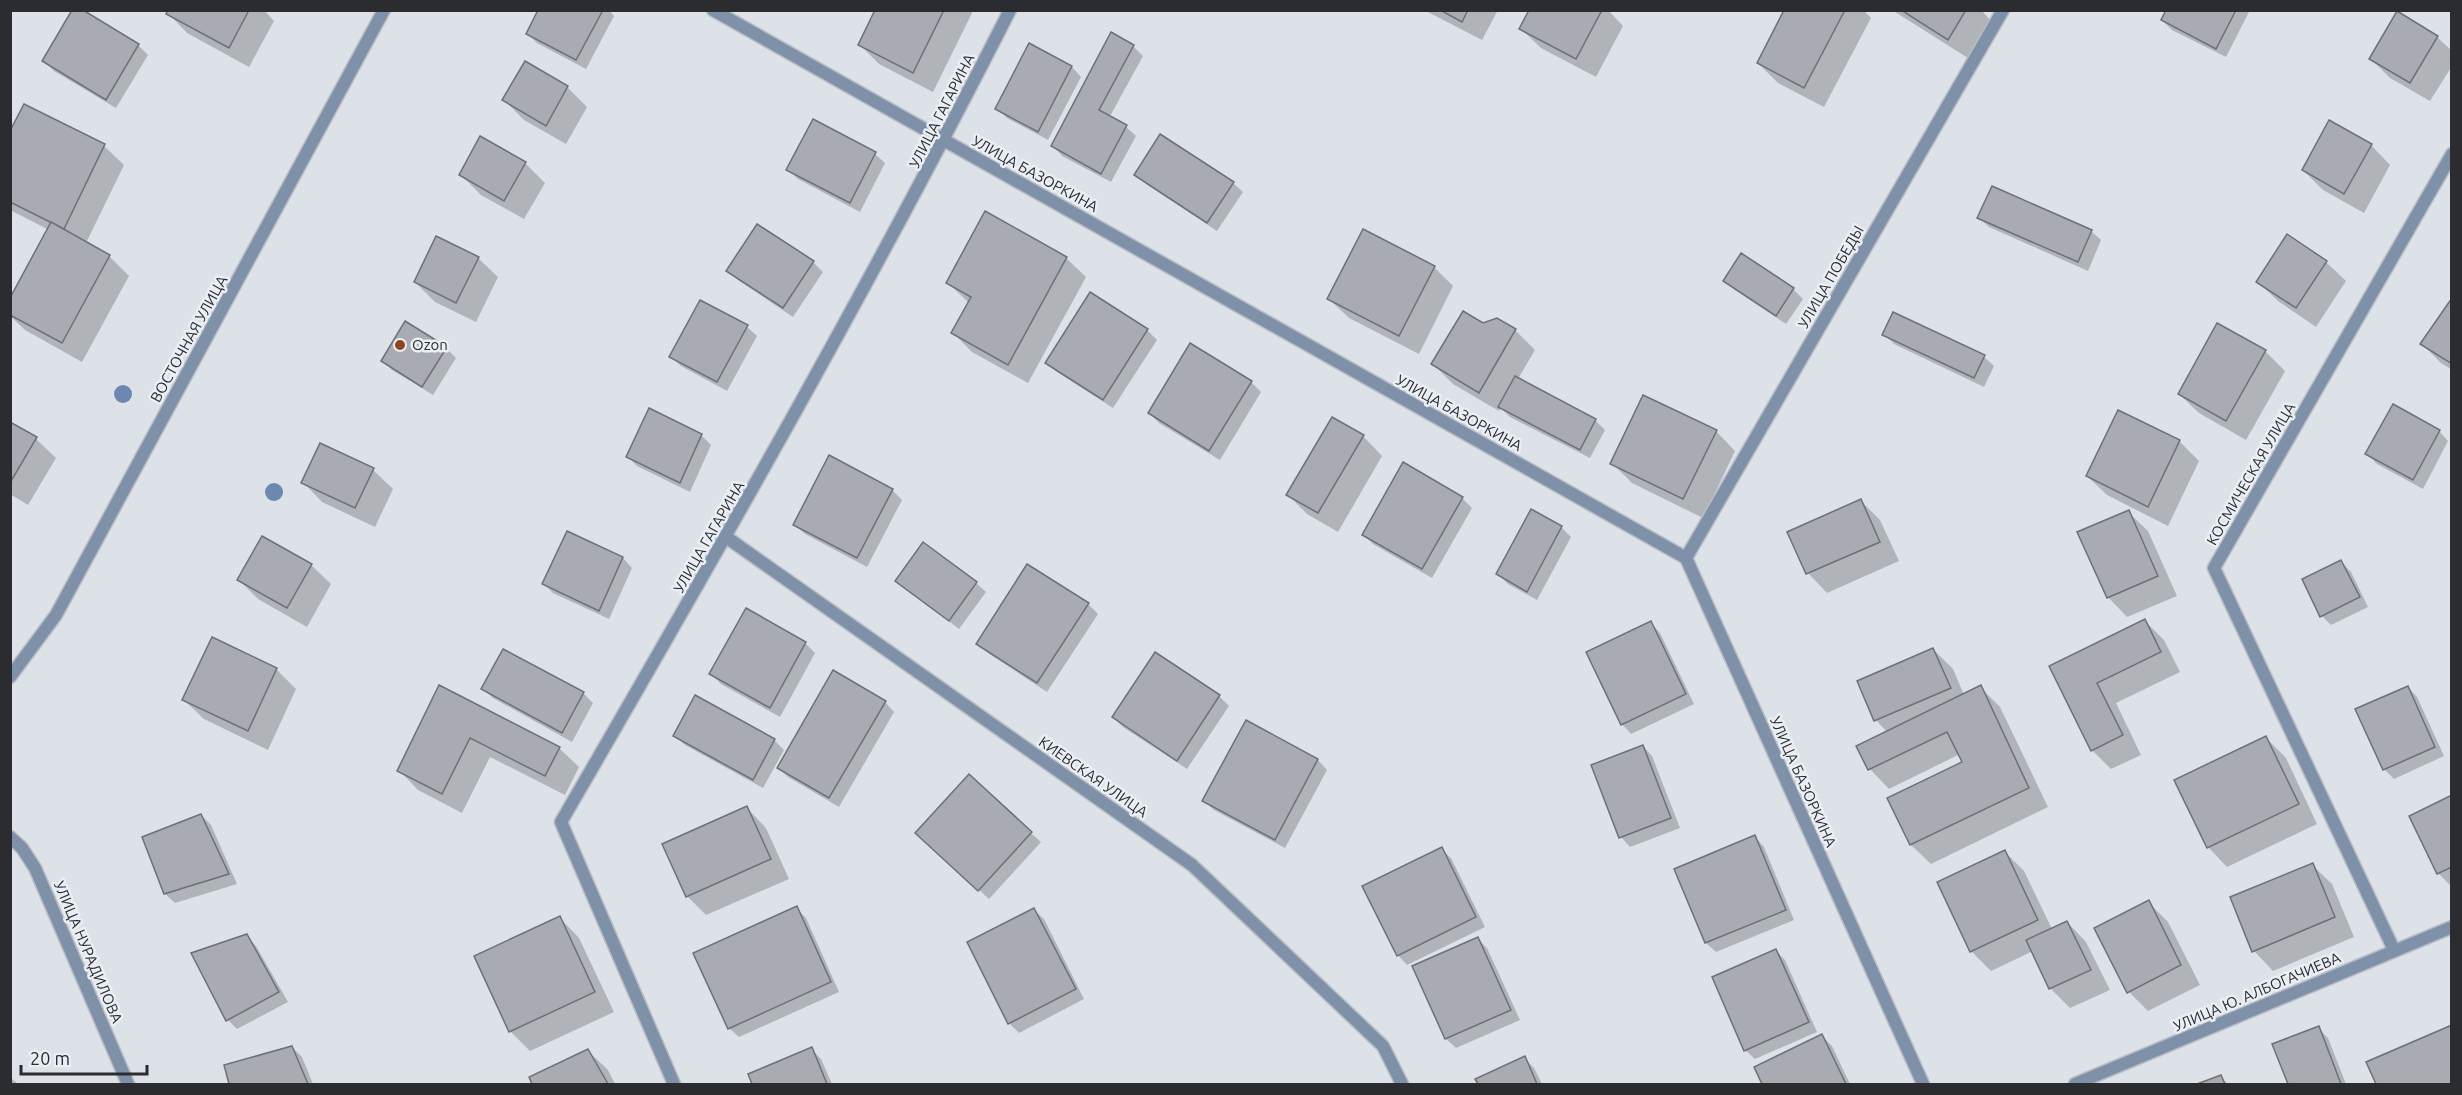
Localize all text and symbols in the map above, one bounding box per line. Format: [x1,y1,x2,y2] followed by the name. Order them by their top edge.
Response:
[905,51,978,171] street label: УЛИЦА ГАГАРИНА
[969,132,1101,215] street label: УЛИЦА БАЗОРКИНА
[1794,222,1867,331] street label: УЛИЦА ПОБЕДЫ
[147,272,231,405] street label: ВОСТОЧНАЯ УЛИЦА
[412,336,448,353] place label: Ozon
[393,338,407,352] marker: Ozon
[1393,371,1525,454] street label: УЛИЦА БАЗОРКИНА
[2203,399,2298,548] street label: КОСМИЧЕСКАЯ УЛИЦА
[670,478,747,595] street label: УЛИЦА ГАГАРИНА
[1767,714,1840,850] street label: УЛИЦА БАЗОРКИНА
[1036,733,1151,821] street label: КИЕВСКАЯ УЛИЦА
[51,878,126,1026] street label: УЛИЦА НУРАДИЛОВА
[2171,948,2343,1034] street label: УЛИЦА Ю. АЛБОГАЧИЕВА
[21,1038,147,1076] scale bar
[30,1048,70,1068] text: 20 m

